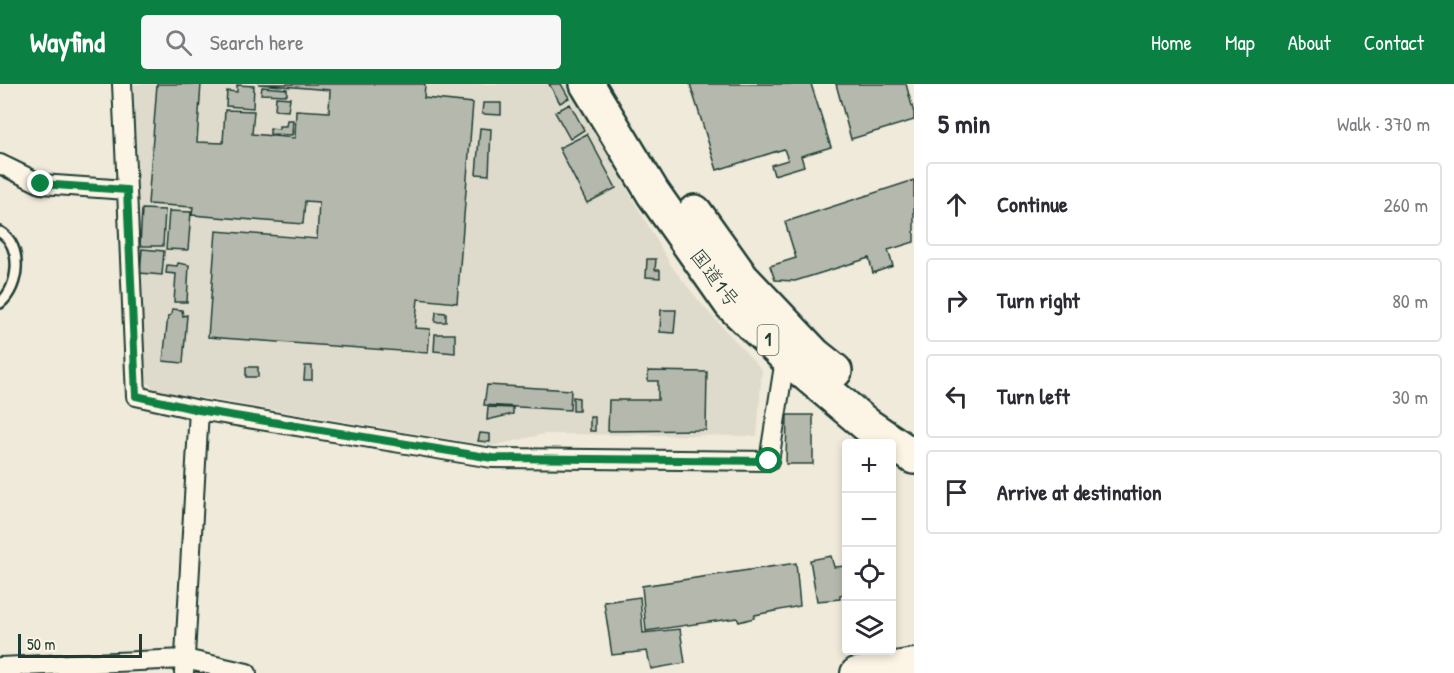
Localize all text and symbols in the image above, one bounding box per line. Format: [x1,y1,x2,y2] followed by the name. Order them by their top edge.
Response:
[141,15,561,69] search box
[30,23,105,61] text: Wayfind
[162,26,195,59] icon: search
[210,27,304,57] text: Search here
[1151,28,1192,57] text: Home
[1225,28,1255,57] text: Map
[1288,28,1331,57] text: About
[1364,28,1424,57] text: Contact
[938,106,990,141] text: 5 min
[1337,110,1430,137] text: Walk · 370 m
[27,170,53,196] route end
[940,188,973,221] icon: ahead
[997,189,1068,219] text: Continue
[1384,191,1428,218] text: 260 m
[684,243,746,313] street label: 国道1号
[940,284,973,317] icon: right
[997,285,1080,315] text: Turn right
[1392,287,1428,314] text: 80 m
[758,325,778,355] road number: 1
[940,380,973,413] icon: left
[997,381,1070,411] text: Turn left
[1392,383,1428,410] text: 30 m
[842,439,896,655] map controls
[842,439,896,493] button: +
[755,447,781,473] route start
[940,476,973,509] icon: arrive
[997,477,1162,507] text: Arrive at destination
[842,493,896,547] button: −
[842,547,896,601] button: locate
[842,601,896,655] button: layers
[18,631,142,658] scale bar
[27,633,56,655] text: 50 m

